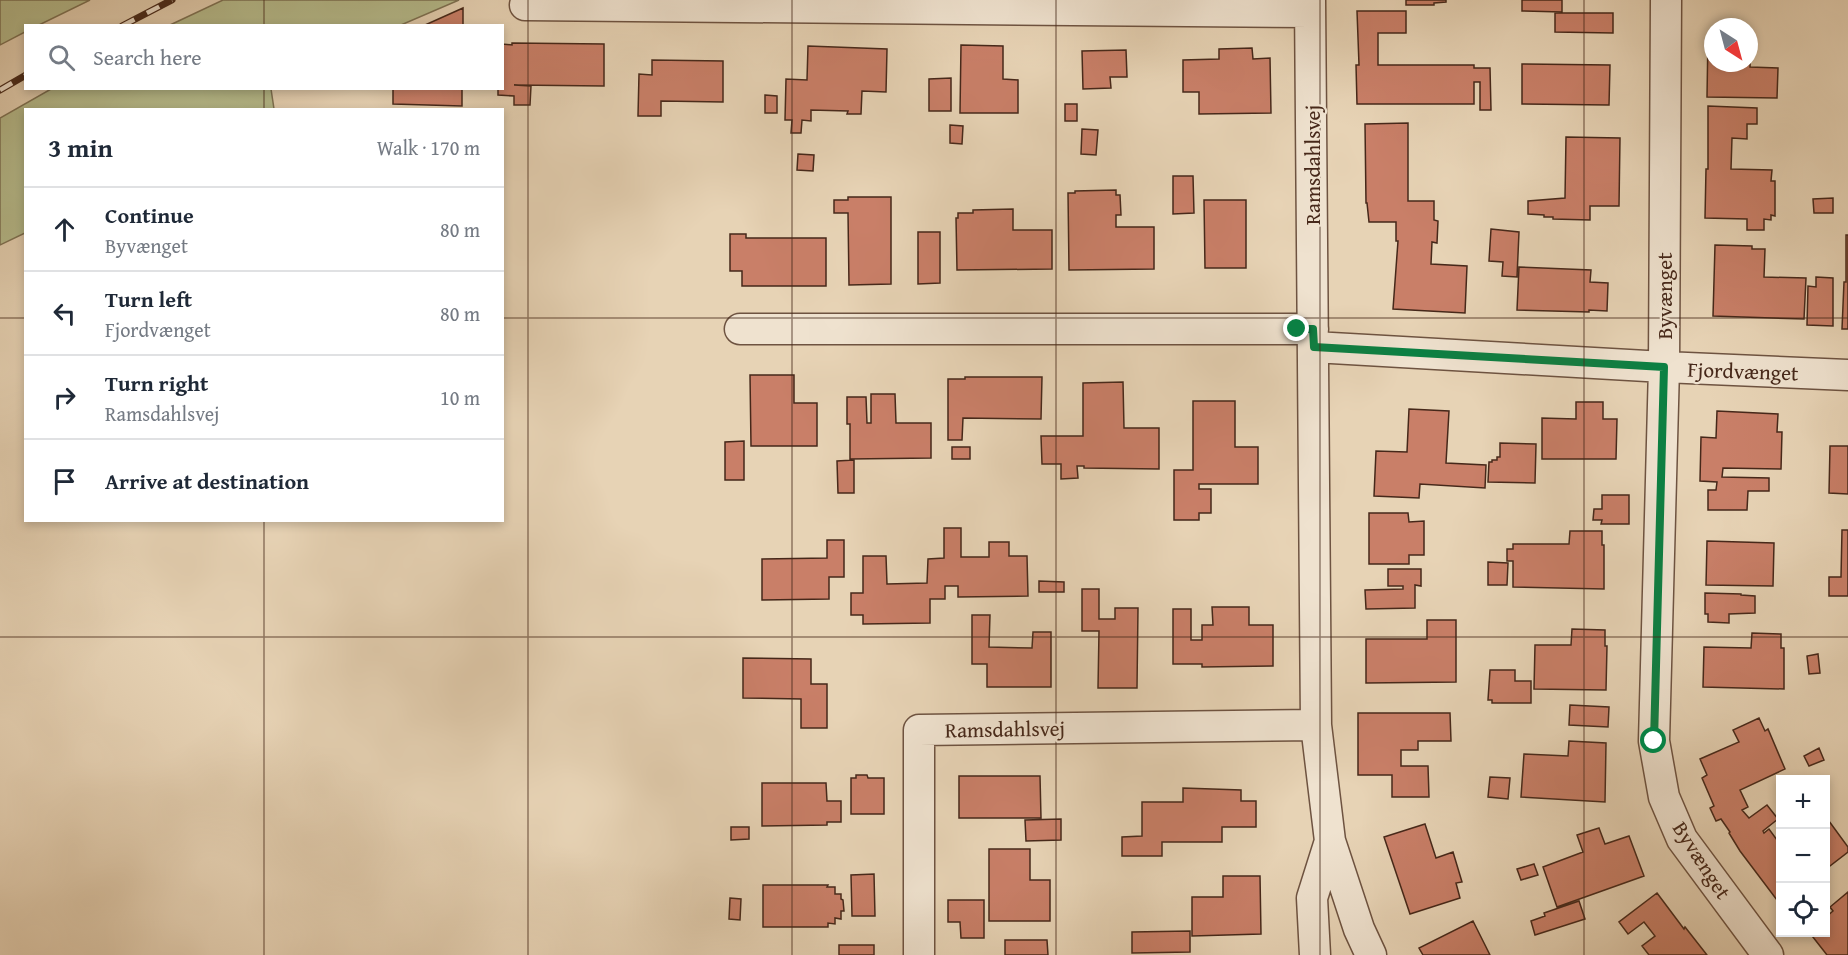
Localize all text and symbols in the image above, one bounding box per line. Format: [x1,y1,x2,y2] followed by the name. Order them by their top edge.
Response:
[1704,18,1758,72] north arrow
[24,24,504,90] search box
[45,41,78,74] icon: search
[93,41,202,73] text: Search here
[1297,105,1328,225] street label: Ramsdahlsvej
[48,128,113,167] text: 3 min
[377,133,480,162] text: Walk · 170 m
[105,199,194,231] text: Continue
[48,213,81,246] icon: ahead
[440,215,480,244] text: 80 m
[105,231,188,260] text: Byvænget
[1649,252,1680,340] street label: Byvænget
[105,283,192,315] text: Turn left
[48,297,81,330] icon: left
[440,299,480,328] text: 80 m
[105,315,211,344] text: Fjordvænget
[1283,315,1309,341] route end
[1687,354,1800,388] street label: Fjordvænget
[105,367,208,399] text: Turn right
[48,381,81,414] icon: right
[440,383,480,412] text: 10 m
[105,399,219,428] text: Ramsdahlsvej
[48,465,81,498] icon: arrive
[105,465,309,497] text: Arrive at destination
[945,712,1065,746] street label: Ramsdahlsvej
[1640,727,1666,753] route start
[1776,775,1830,937] map controls
[1776,775,1830,829] button: +
[1665,815,1739,905] street label: Byvænget
[1776,829,1830,883] button: −
[1776,883,1830,937] button: locate

